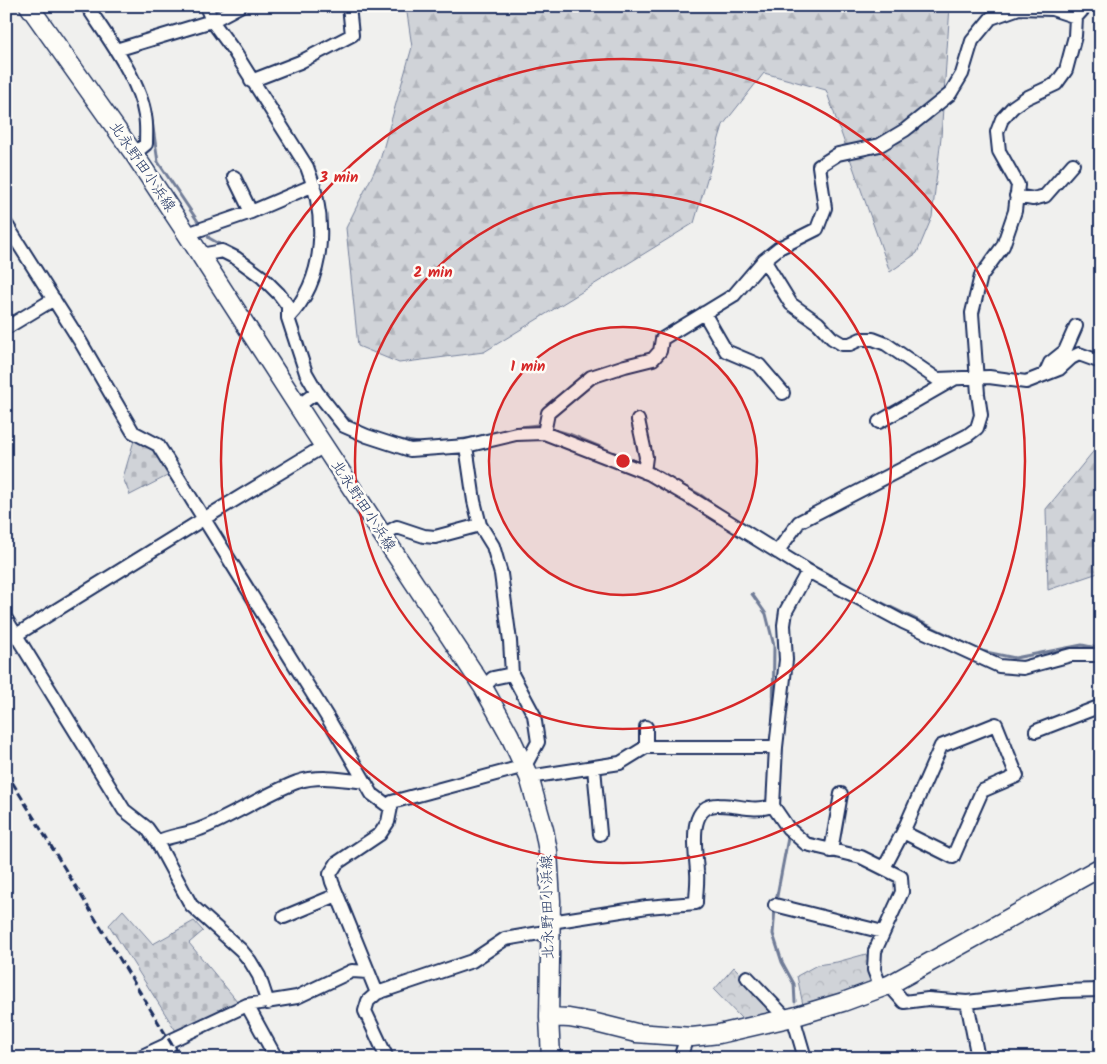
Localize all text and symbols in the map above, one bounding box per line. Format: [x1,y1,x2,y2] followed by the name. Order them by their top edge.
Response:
[103,117,181,217] street label: 北永野田小浜線
[319,166,358,190] text: 3 min
[413,261,453,285] text: 2 min
[511,355,545,379] text: 1 min
[614,452,632,470] centre of rings
[324,455,402,557] street label: 北永野田小浜線
[535,854,561,960] street label: 北永野田小浜線

